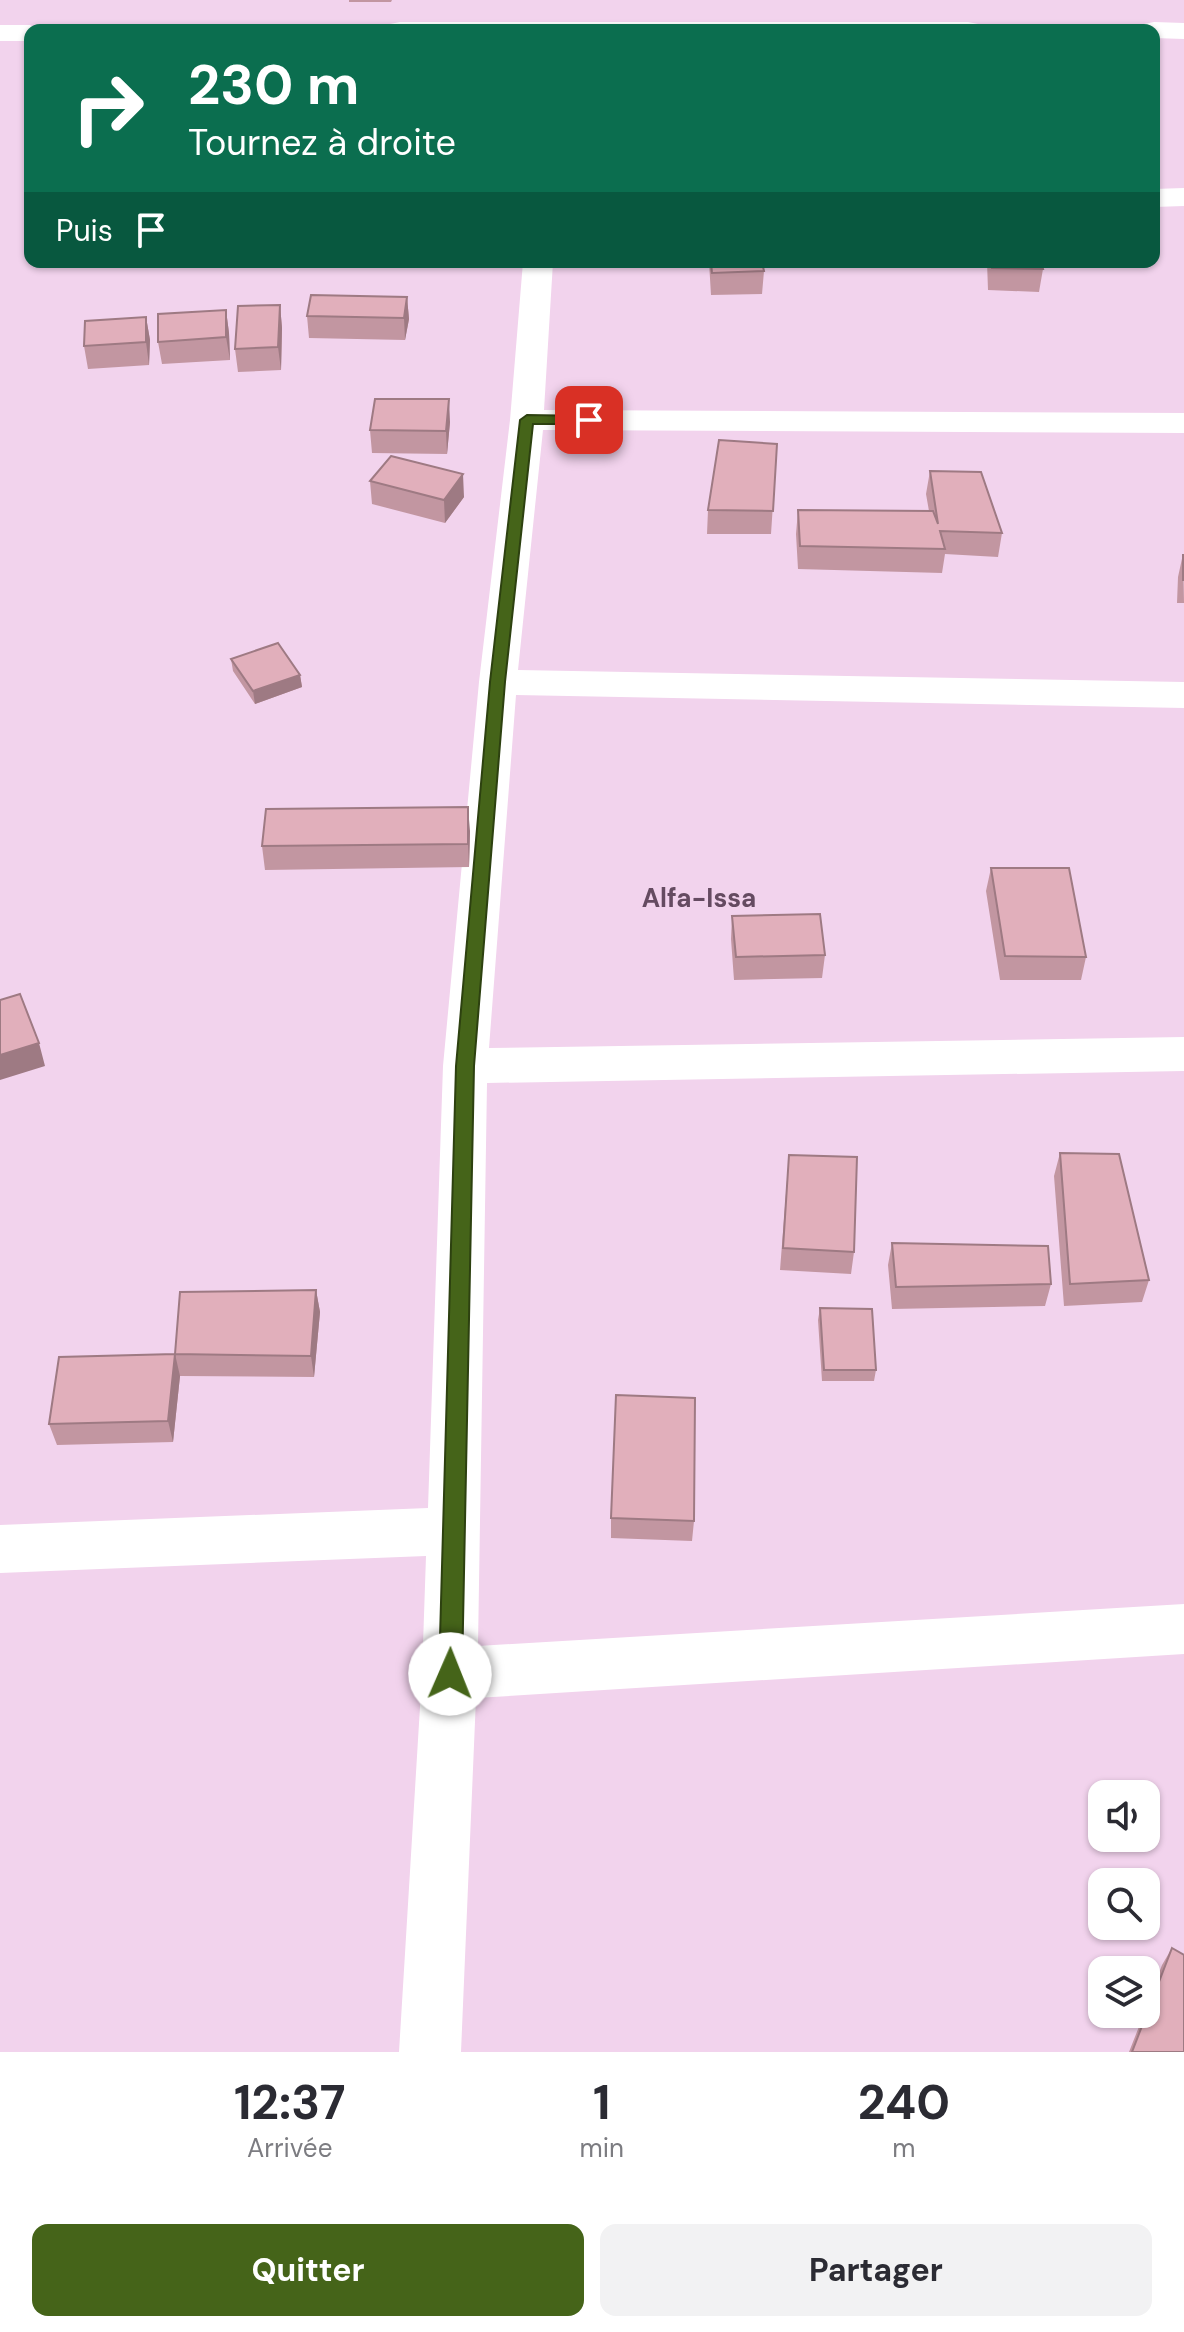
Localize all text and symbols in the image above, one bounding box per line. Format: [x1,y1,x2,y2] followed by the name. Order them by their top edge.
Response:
[188,48,359,121] text: 230 m
[56,56,160,160] icon: right
[188,119,456,166] text: Tournez à droite
[129,208,173,252] icon: arrive
[56,211,113,250] text: Puis
[555,386,623,454] pin
[567,398,611,442] icon: arrive
[642,881,756,915] district label: Alfa-Issa
[408,1632,492,1716] position arrow
[1088,1780,1160,2028] map controls
[1088,1780,1160,1852] button: sound
[1088,1868,1160,1940] button: search
[1088,1956,1160,2028] button: layers
[234,2071,346,2134] text: 12:37
[593,2071,610,2134] text: 1
[858,2071,950,2134] text: 240
[247,2131,332,2165] text: Arrivée
[580,2131,624,2165] text: min
[892,2131,915,2165] text: m
[32,2224,584,2316] button: Quitter
[600,2224,1152,2316] button: Partager

